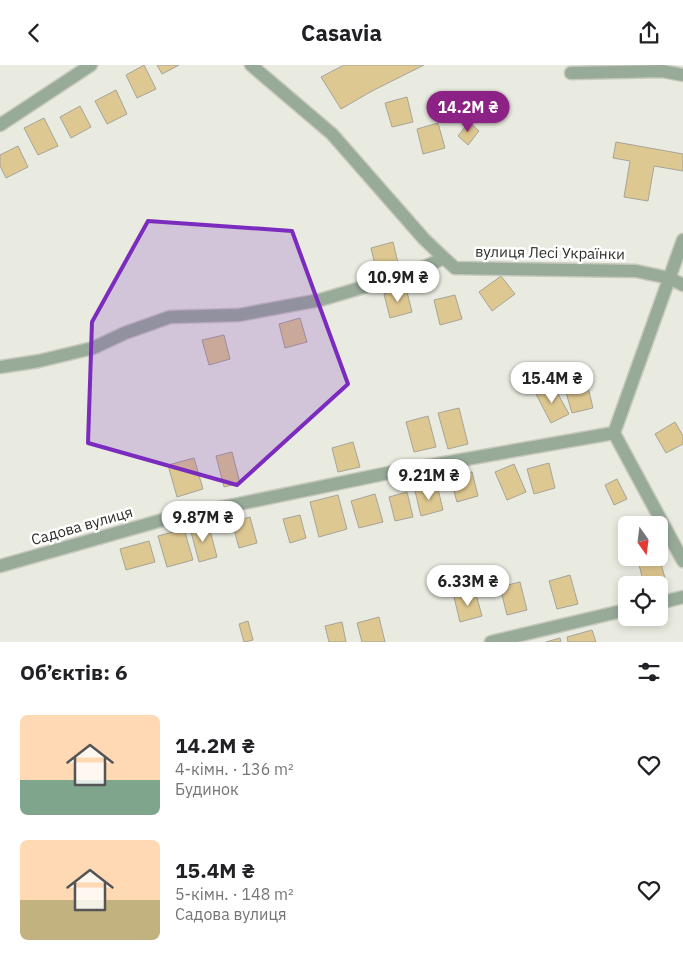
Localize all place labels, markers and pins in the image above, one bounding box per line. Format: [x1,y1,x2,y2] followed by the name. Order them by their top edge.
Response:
[422,91,514,133] pin: 14.2M ₴
[352,261,444,303] pin: 10.9M ₴
[506,361,598,404] pin: 15.4M ₴
[383,459,475,501] pin: 9.21M ₴
[157,501,249,543] pin: 9.87M ₴
[422,565,514,607] pin: 6.33M ₴

